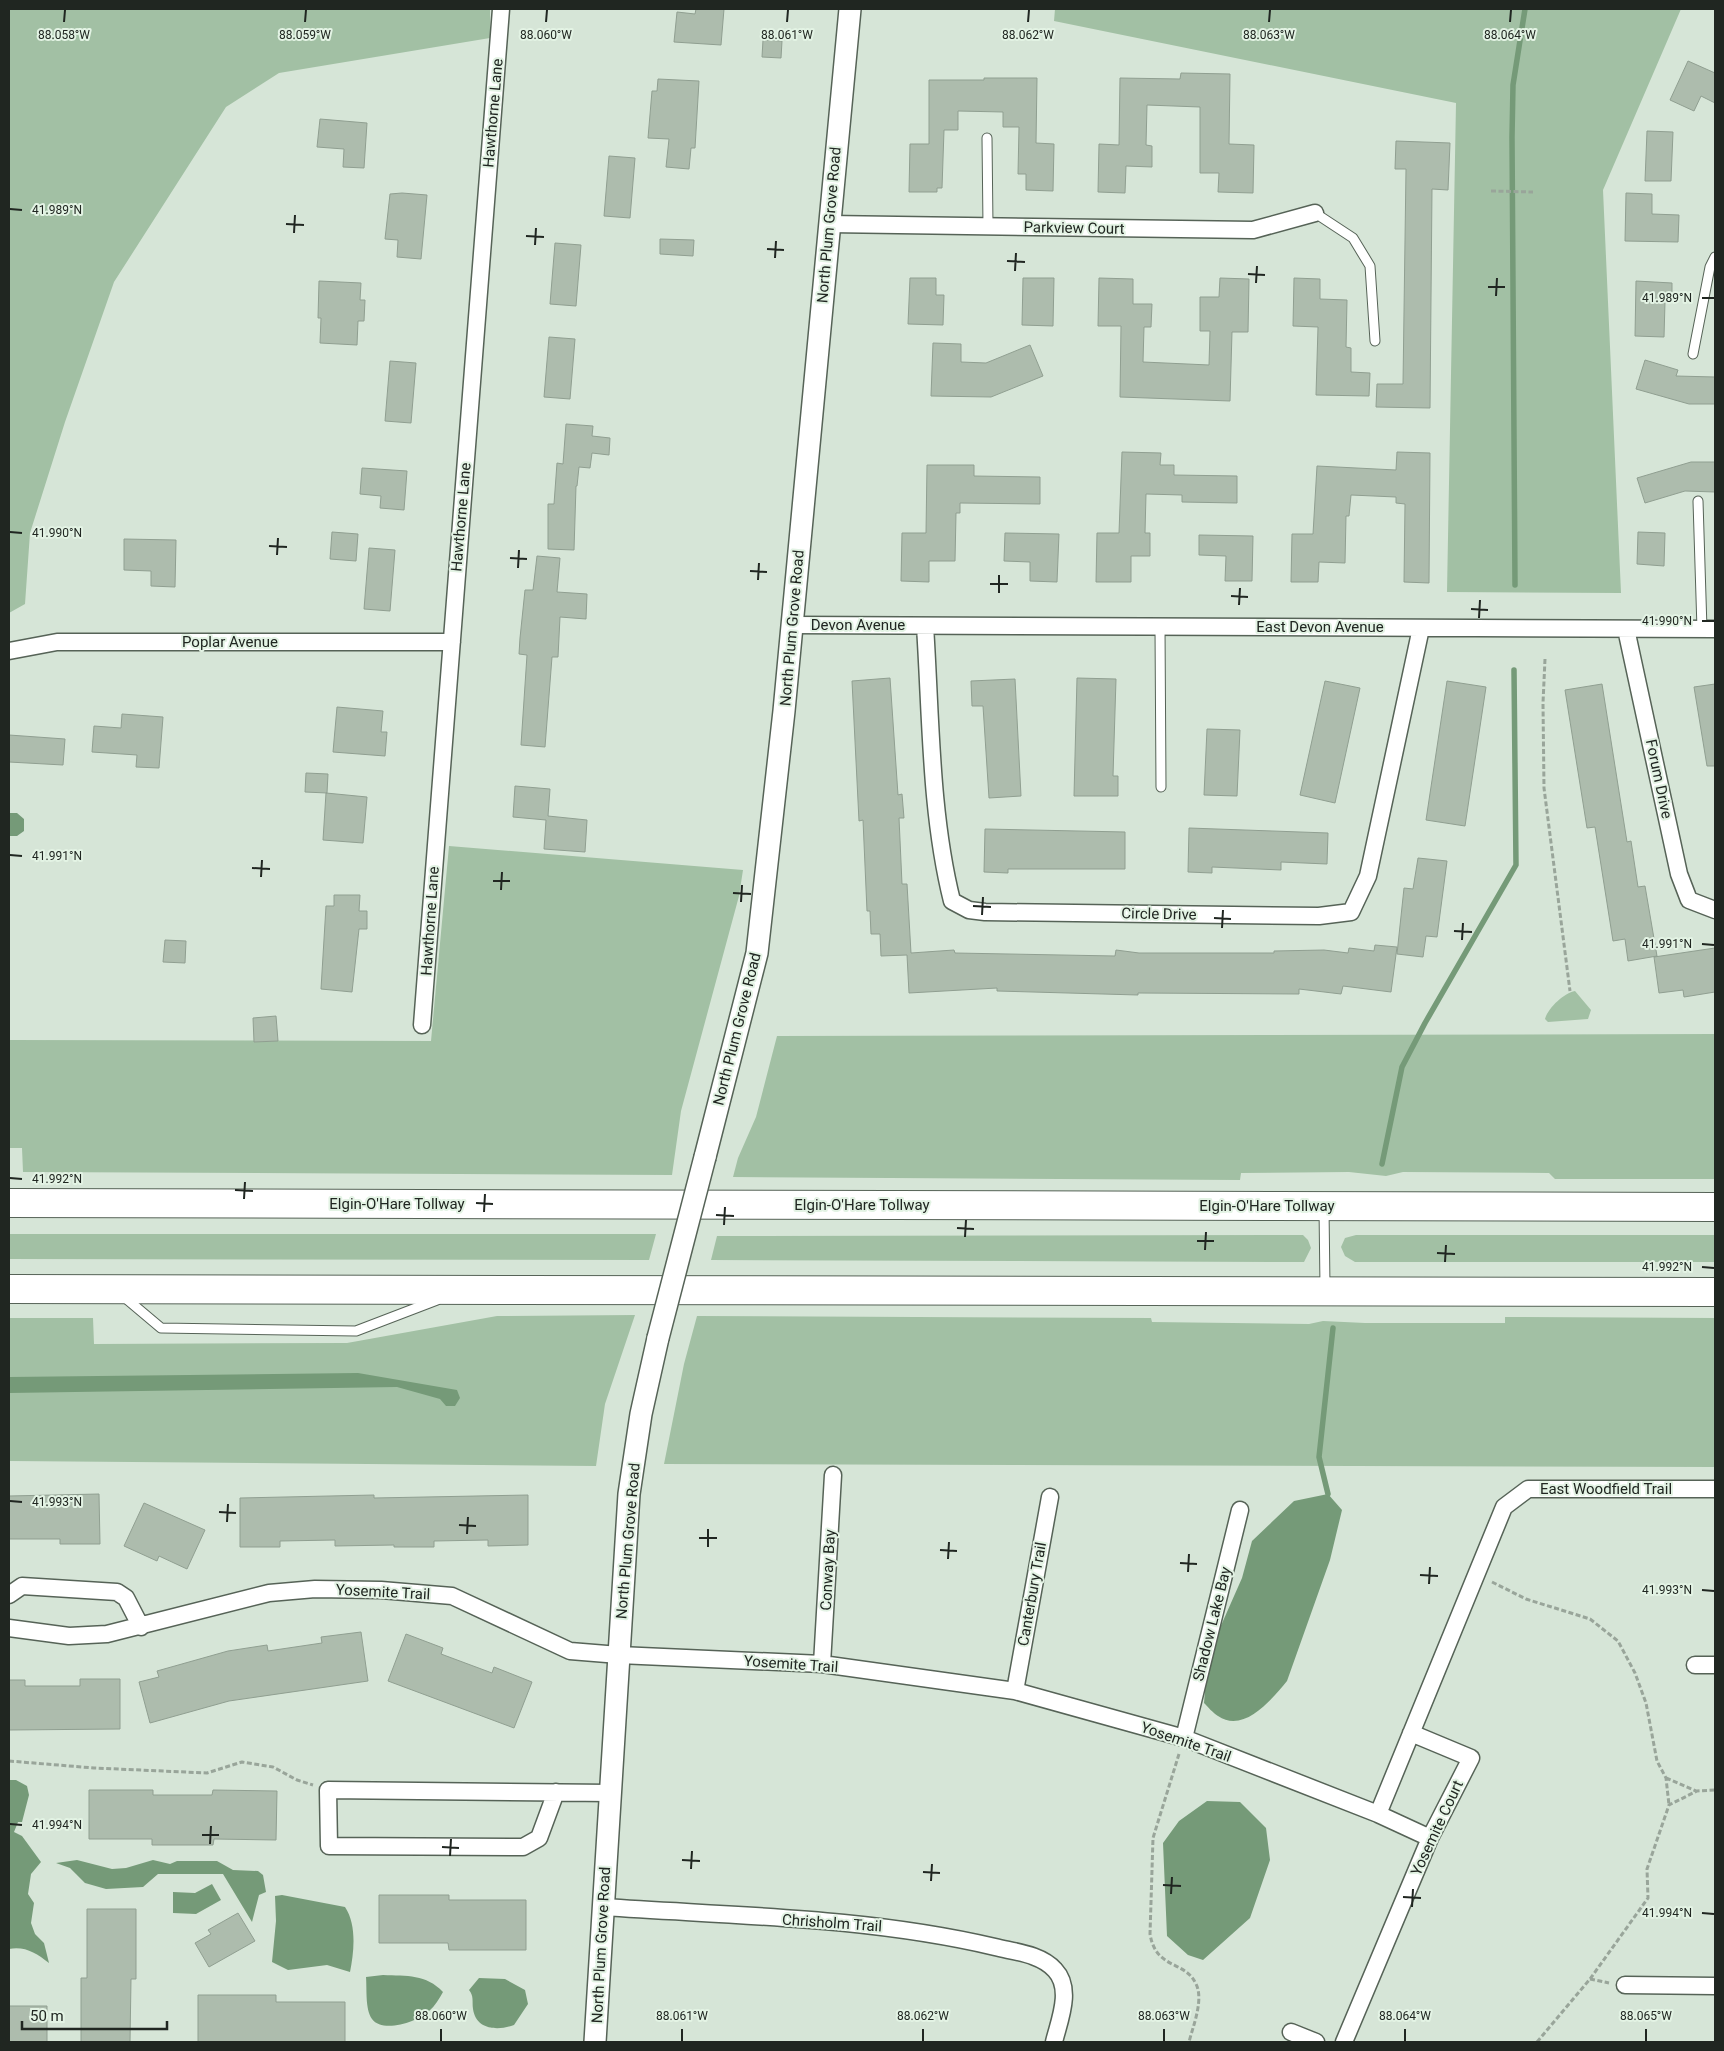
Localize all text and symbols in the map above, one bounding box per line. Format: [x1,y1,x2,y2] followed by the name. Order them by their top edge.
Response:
[38,28,90,42] text: 88.058°W
[279,28,331,42] text: 88.059°W
[520,28,572,42] text: 88.060°W
[761,28,813,42] text: 88.061°W
[1002,28,1054,42] text: 88.062°W
[1243,28,1295,42] text: 88.063°W
[1484,28,1536,42] text: 88.064°W
[479,58,507,168] street label: Hawthorne Lane
[813,146,845,304] street label: North Plum Grove Road
[32,203,82,217] text: 41.989°N
[1023,218,1125,238] street label: Parkview Court
[1642,291,1692,305] text: 41.989°N
[447,462,475,572] street label: Hawthorne Lane
[32,526,82,540] text: 41.990°N
[776,549,808,707] street label: North Plum Grove Road
[1642,614,1692,628] text: 41.990°N
[811,616,905,634] street label: Devon Avenue
[1256,618,1384,636] street label: East Devon Avenue
[182,633,278,651] street label: Poplar Avenue
[1642,738,1676,820] street label: Forum Drive
[32,849,82,863] text: 41.991°N
[417,866,443,976] street label: Hawthorne Lane
[1121,904,1197,924] street label: Circle Drive
[1642,937,1692,951] text: 41.991°N
[709,951,765,1107] street label: North Plum Grove Road
[32,1172,82,1186] text: 41.992°N
[329,1195,465,1213] street label: Elgin-O'Hare Tollway
[794,1196,930,1214] street label: Elgin-O'Hare Tollway
[1199,1197,1335,1215] street label: Elgin-O'Hare Tollway
[1642,1260,1692,1274] text: 41.992°N
[612,1462,644,1620] street label: North Plum Grove Road
[1540,1480,1672,1498] street label: East Woodfield Trail
[32,1495,82,1509] text: 41.993°N
[817,1529,839,1611] street label: Conway Bay
[1014,1541,1050,1647] street label: Canterbury Trail
[1189,1565,1235,1683] street label: Shadow Lake Bay
[335,1581,431,1603] street label: Yosemite Trail
[1642,1583,1692,1597] text: 41.993°N
[743,1652,839,1676] street label: Yosemite Trail
[1138,1718,1234,1766] street label: Yosemite Trail
[1407,1777,1467,1879] street label: Yosemite Court
[32,1818,82,1832] text: 41.994°N
[588,1866,614,2024] street label: North Plum Grove Road
[1642,1906,1692,1920] text: 41.994°N
[781,1911,883,1935] street label: Chrisholm Trail
[22,1998,168,2030] scale bar
[30,2007,64,2025] text: 50 m
[415,2009,467,2023] text: 88.060°W
[656,2009,708,2023] text: 88.061°W
[897,2009,949,2023] text: 88.062°W
[1138,2009,1190,2023] text: 88.063°W
[1379,2009,1431,2023] text: 88.064°W
[1620,2009,1672,2023] text: 88.065°W

